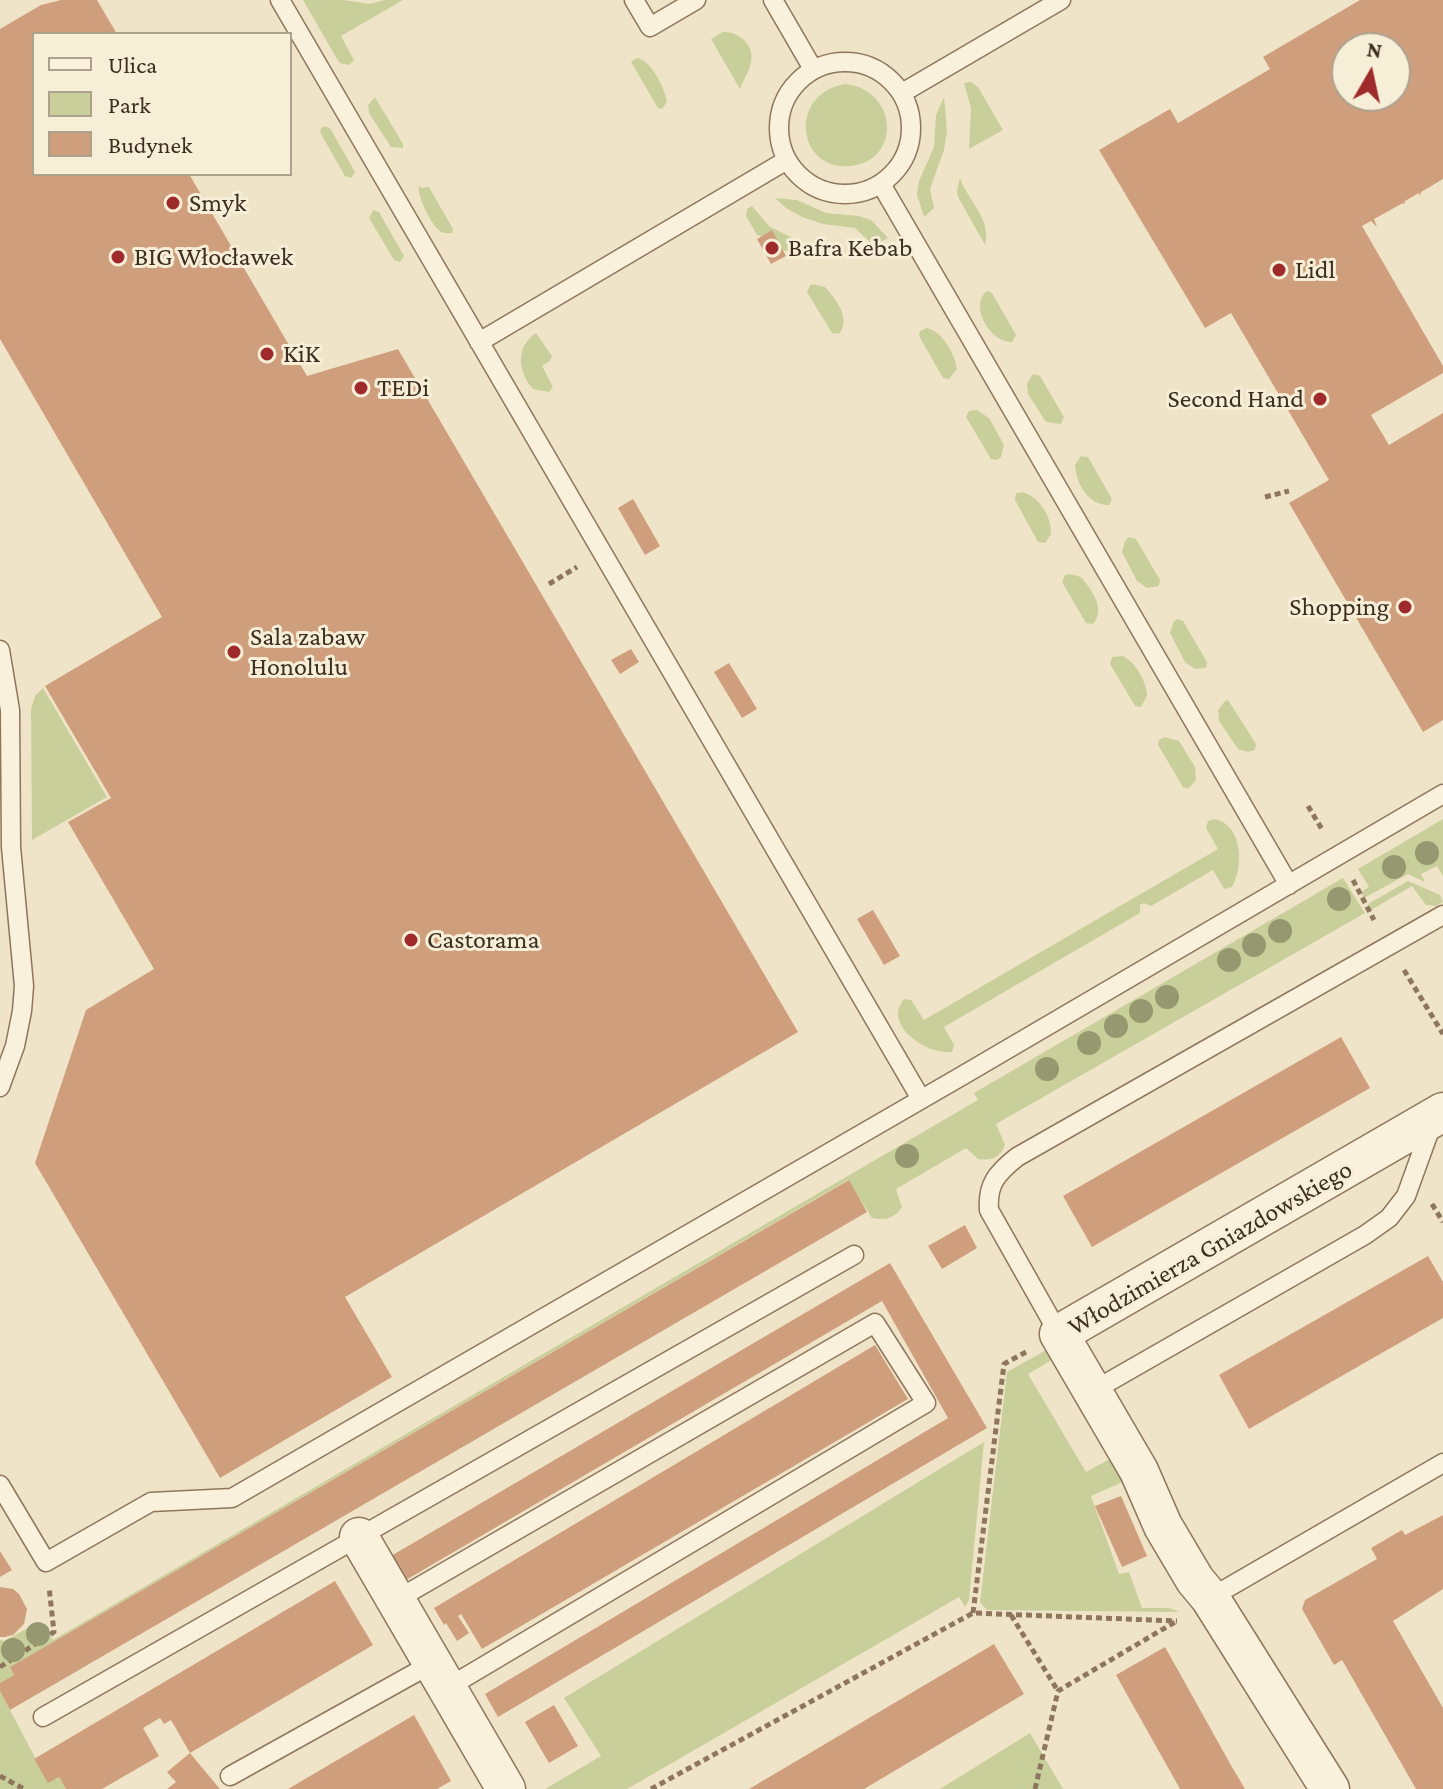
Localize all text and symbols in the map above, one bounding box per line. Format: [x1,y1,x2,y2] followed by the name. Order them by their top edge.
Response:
[32,32,292,176] legend
[1331,32,1411,112] north arrow
[1365,36,1384,63] text: N
[108,51,157,78] text: Ulica
[108,91,151,118] text: Park
[108,131,193,158] text: Budynek
[189,187,246,219] place label: Smyk
[164,194,182,212] marker: Smyk
[788,232,912,264] place label: Bafra Kebab
[763,239,781,257] marker: Bafra Kebab
[134,241,293,273] place label: BIG Włocławek
[109,248,127,266] marker: BIG Włocławek
[1295,254,1335,286] place label: Lidl
[1270,261,1288,279] marker: Lidl
[283,338,320,370] place label: KiK
[258,345,276,363] marker: KiK
[377,372,429,404] place label: TEDi
[352,379,370,397] marker: TEDi
[1168,383,1304,415] place label: Second Hand
[1311,390,1329,408] marker: Second Hand
[1289,591,1389,623] place label: Shopping
[1396,598,1414,616] marker: Shopping
[250,621,365,682] place label: Sala zabaw Honolulu
[225,643,243,661] marker: Sala zabaw Honolulu
[427,924,539,956] place label: Castorama
[402,931,420,949] marker: Castorama
[1062,1154,1358,1342] street label: Włodzimierza Gniazdowskiego

